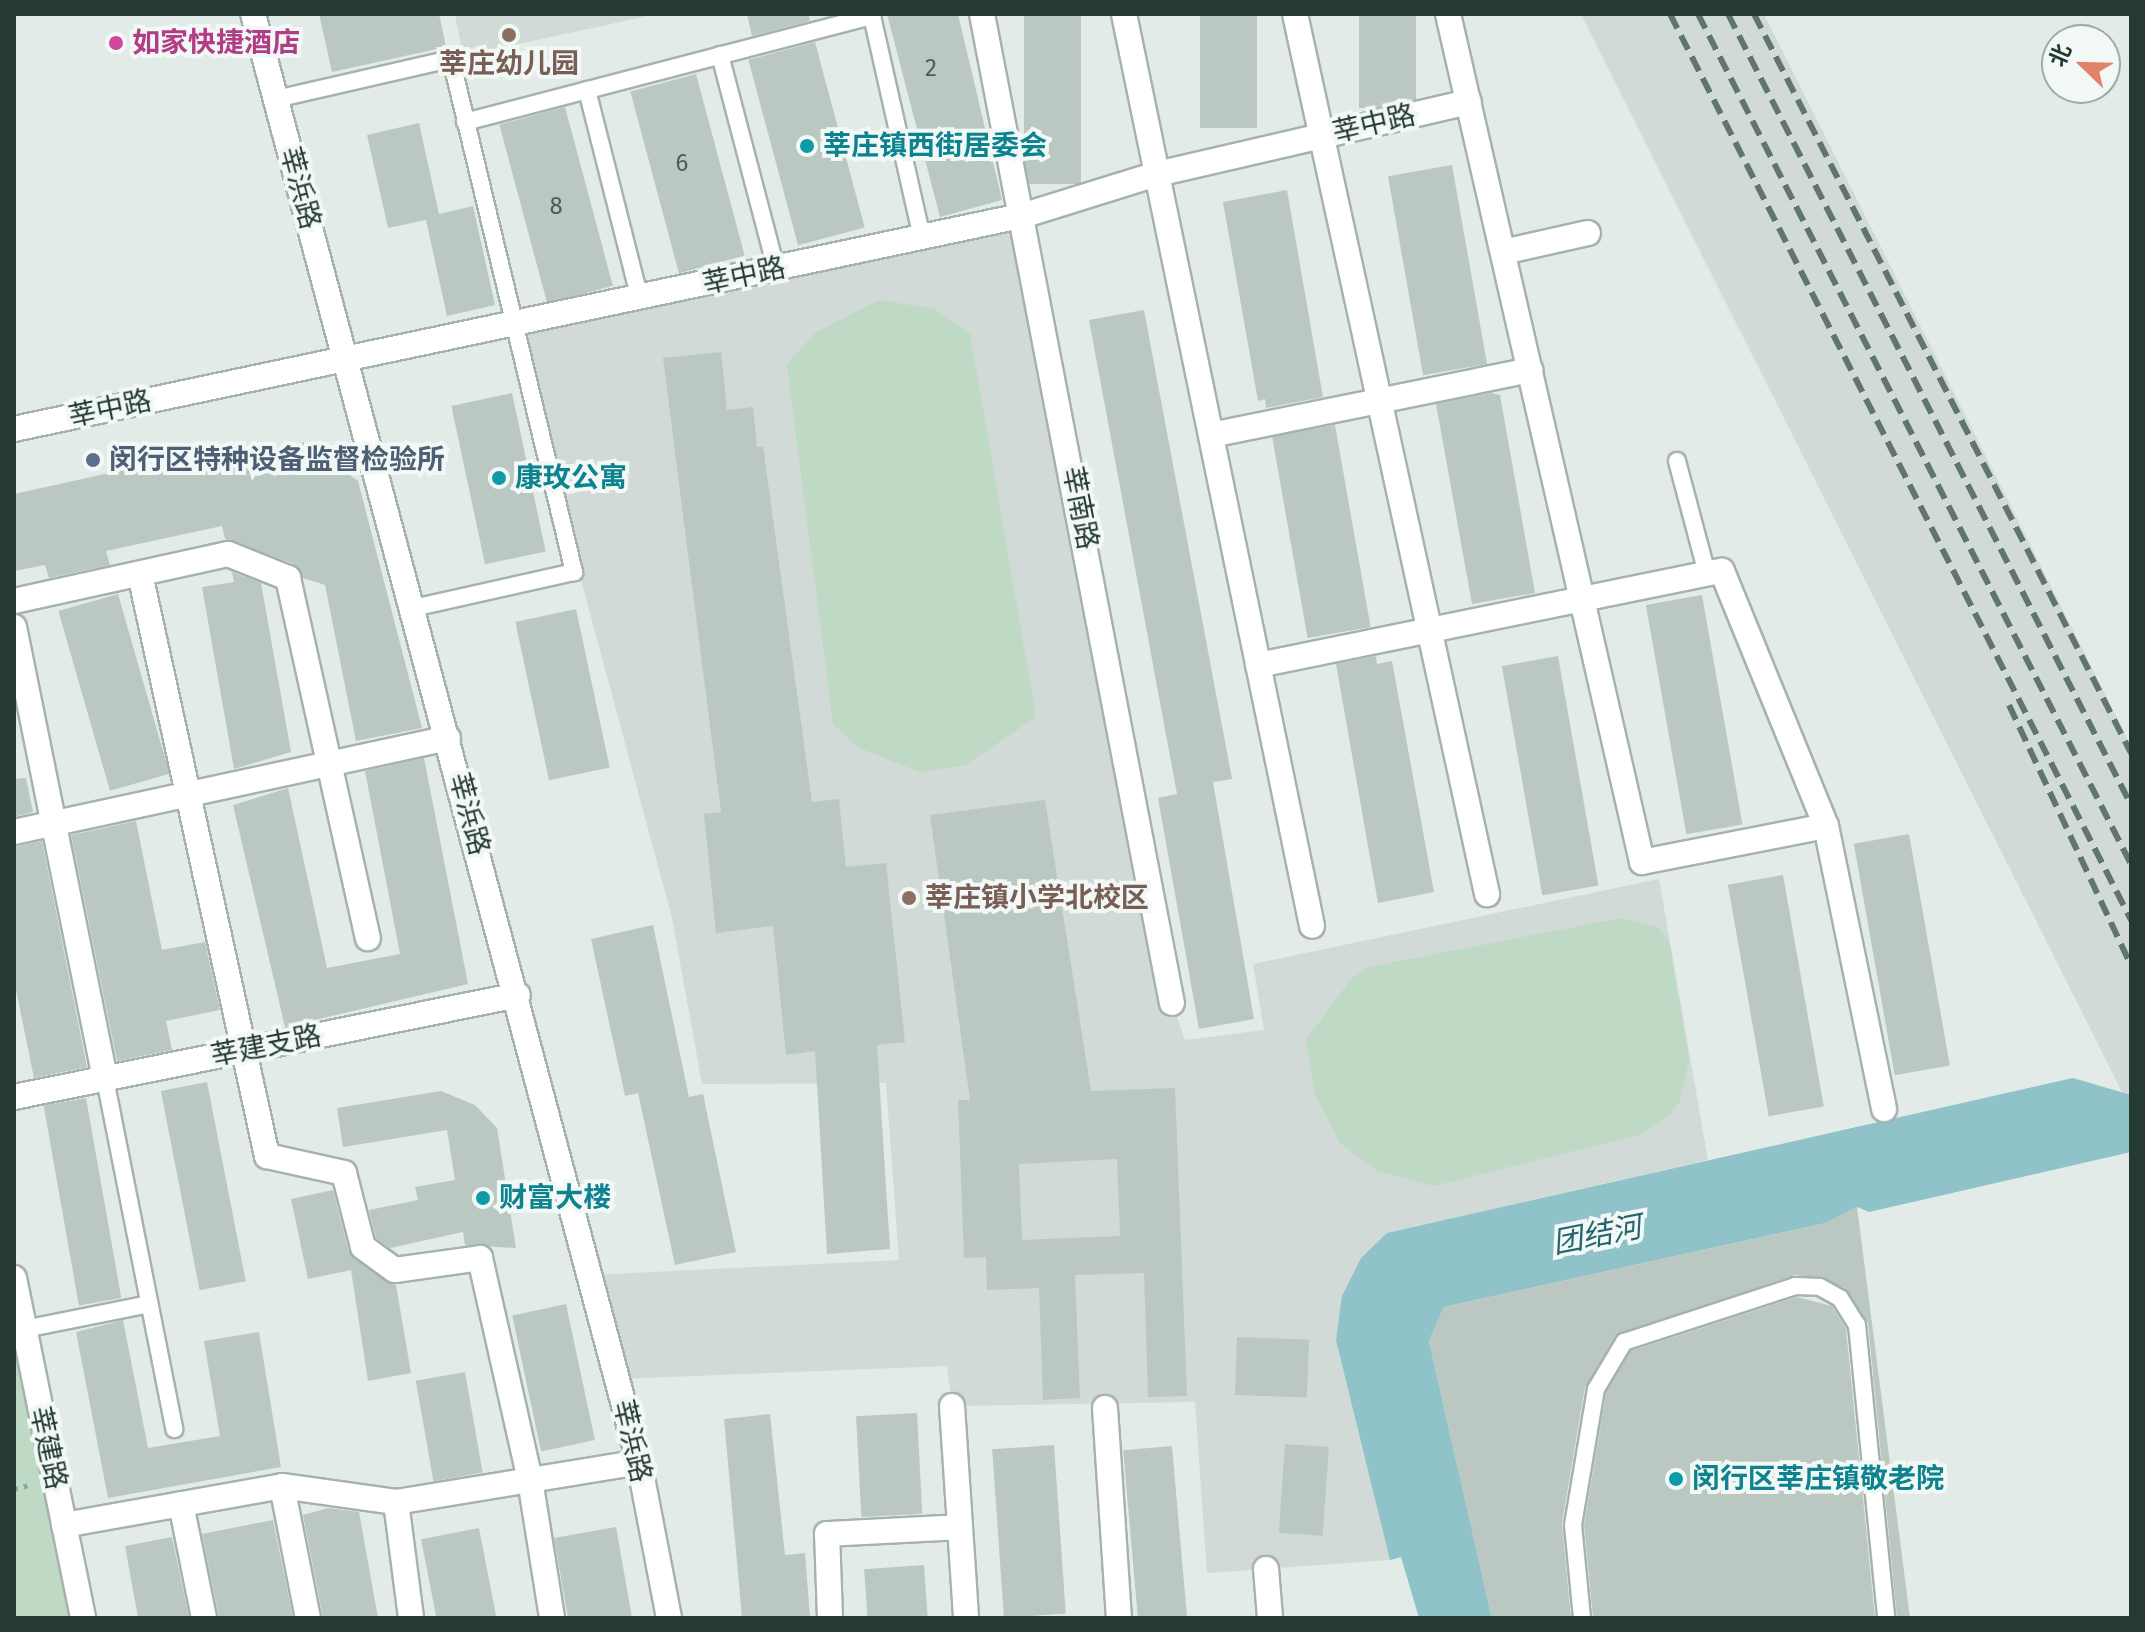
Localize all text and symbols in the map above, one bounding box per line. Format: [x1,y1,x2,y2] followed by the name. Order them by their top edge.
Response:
[2041,24,2121,104] north arrow
[132,26,300,60] place label: 如家快捷酒店
[500,26,518,44] marker: 莘庄幼儿园
[107,34,125,52] marker: 如家快捷酒店
[2044,40,2077,71] text: 北
[439,47,579,81] place label: 莘庄幼儿园
[925,55,937,83] house number: 2
[1329,98,1419,150] street label: 莘中路
[823,129,1047,163] place label: 莘庄镇西街居委会
[798,137,816,155] marker: 莘庄镇西街居委会
[273,143,327,233] street label: 莘浜路
[676,150,688,178] house number: 6
[549,193,563,221] house number: 8
[699,251,789,301] street label: 莘中路
[65,384,155,434] street label: 莘中路
[109,443,445,477] place label: 闵行区特种设备监督检验所
[84,451,102,469] marker: 闵行区特种设备监督检验所
[515,461,627,495] place label: 康玫公寓
[1055,464,1105,552] street label: 莘南路
[490,469,508,487] marker: 康玫公寓
[442,769,496,859] street label: 莘浜路
[925,881,1149,915] place label: 莘庄镇小学北校区
[900,889,918,907] marker: 莘庄镇小学北校区
[208,1019,324,1073] street label: 莘建支路
[499,1181,611,1215] place label: 财富大楼
[474,1189,492,1207] marker: 财富大楼
[1549,1209,1645,1261] water label: 团结河
[606,1396,658,1486] street label: 莘浜路
[23,1403,73,1493] street label: 莘建路
[1692,1462,1944,1496] place label: 闵行区莘庄镇敬老院
[1667,1470,1685,1488] marker: 闵行区莘庄镇敬老院

